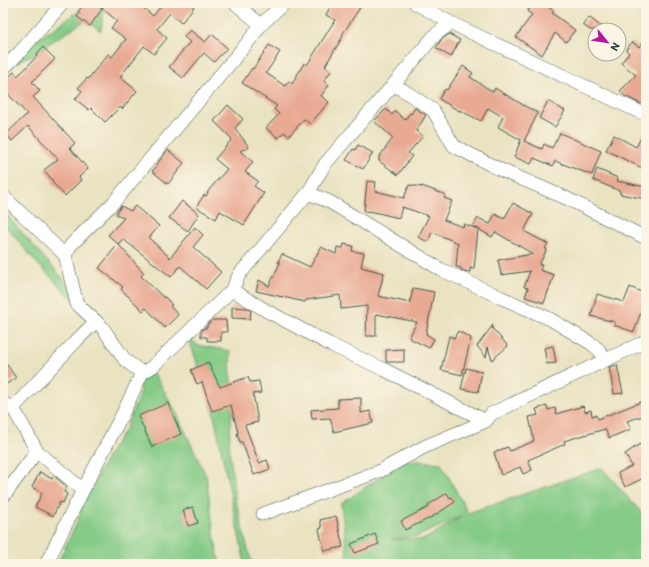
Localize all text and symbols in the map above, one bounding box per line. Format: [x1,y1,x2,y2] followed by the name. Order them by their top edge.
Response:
[587,22,627,62] north arrow
[608,40,623,53] text: N

